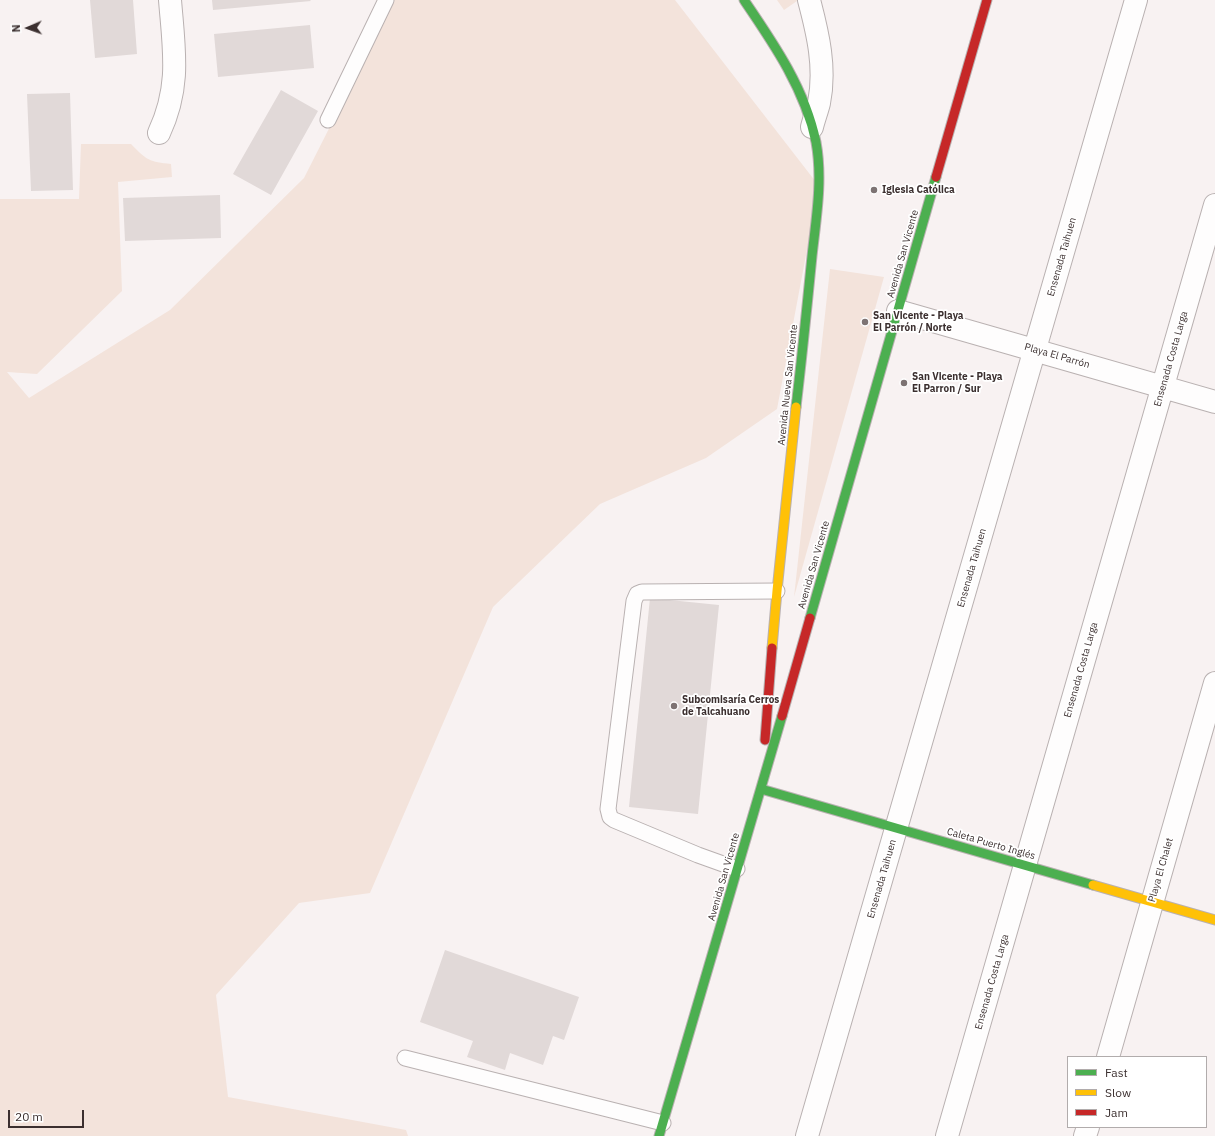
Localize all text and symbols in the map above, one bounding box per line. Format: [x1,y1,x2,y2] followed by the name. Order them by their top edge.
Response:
[8,8,48,48] north arrow
[9,24,23,33] text: N
[882,184,955,196] place label: Iglesia Católica
[869,185,879,195] marker: Iglesia Católica
[885,209,921,299] street label: Avenida San Vicente
[1045,216,1079,298] street label: Ensenada Taihuen
[873,310,964,334] place label: San Vicente - Playa El Parrón / Norte
[1152,310,1190,408] street label: Ensenada Costa Larga
[860,317,870,327] marker: San Vicente - Playa El Parrón / Norte
[776,324,800,446] street label: Avenida Nueva San Vicente
[1023,341,1091,371] street label: Playa El Parrón
[912,371,1003,394] place label: San Vicente - Playa El Parron / Sur
[899,378,909,388] marker: San Vicente - Playa El Parron / Sur
[796,520,832,610] street label: Avenida San Vicente
[955,527,989,609] street label: Ensenada Taihuen
[1062,621,1100,719] street label: Ensenada Costa Larga
[682,694,779,718] place label: Subcomisaría Cerros de Talcahuano
[669,701,679,711] marker: Subcomisaría Cerros de Talcahuano
[945,826,1037,862] street label: Caleta Puerto Inglés
[706,832,742,922] street label: Avenida San Vicente
[1146,836,1176,904] street label: Playa El Chalet
[865,838,899,920] street label: Ensenada Taihuen
[973,933,1011,1031] street label: Ensenada Costa Larga
[1067,1056,1207,1128] legend
[1105,1065,1128,1080] text: Fast
[1105,1085,1131,1100] text: Slow
[10,1102,86,1128] scale bar
[1105,1105,1128,1120] text: Jam
[15,1109,43,1124] text: 20 m

